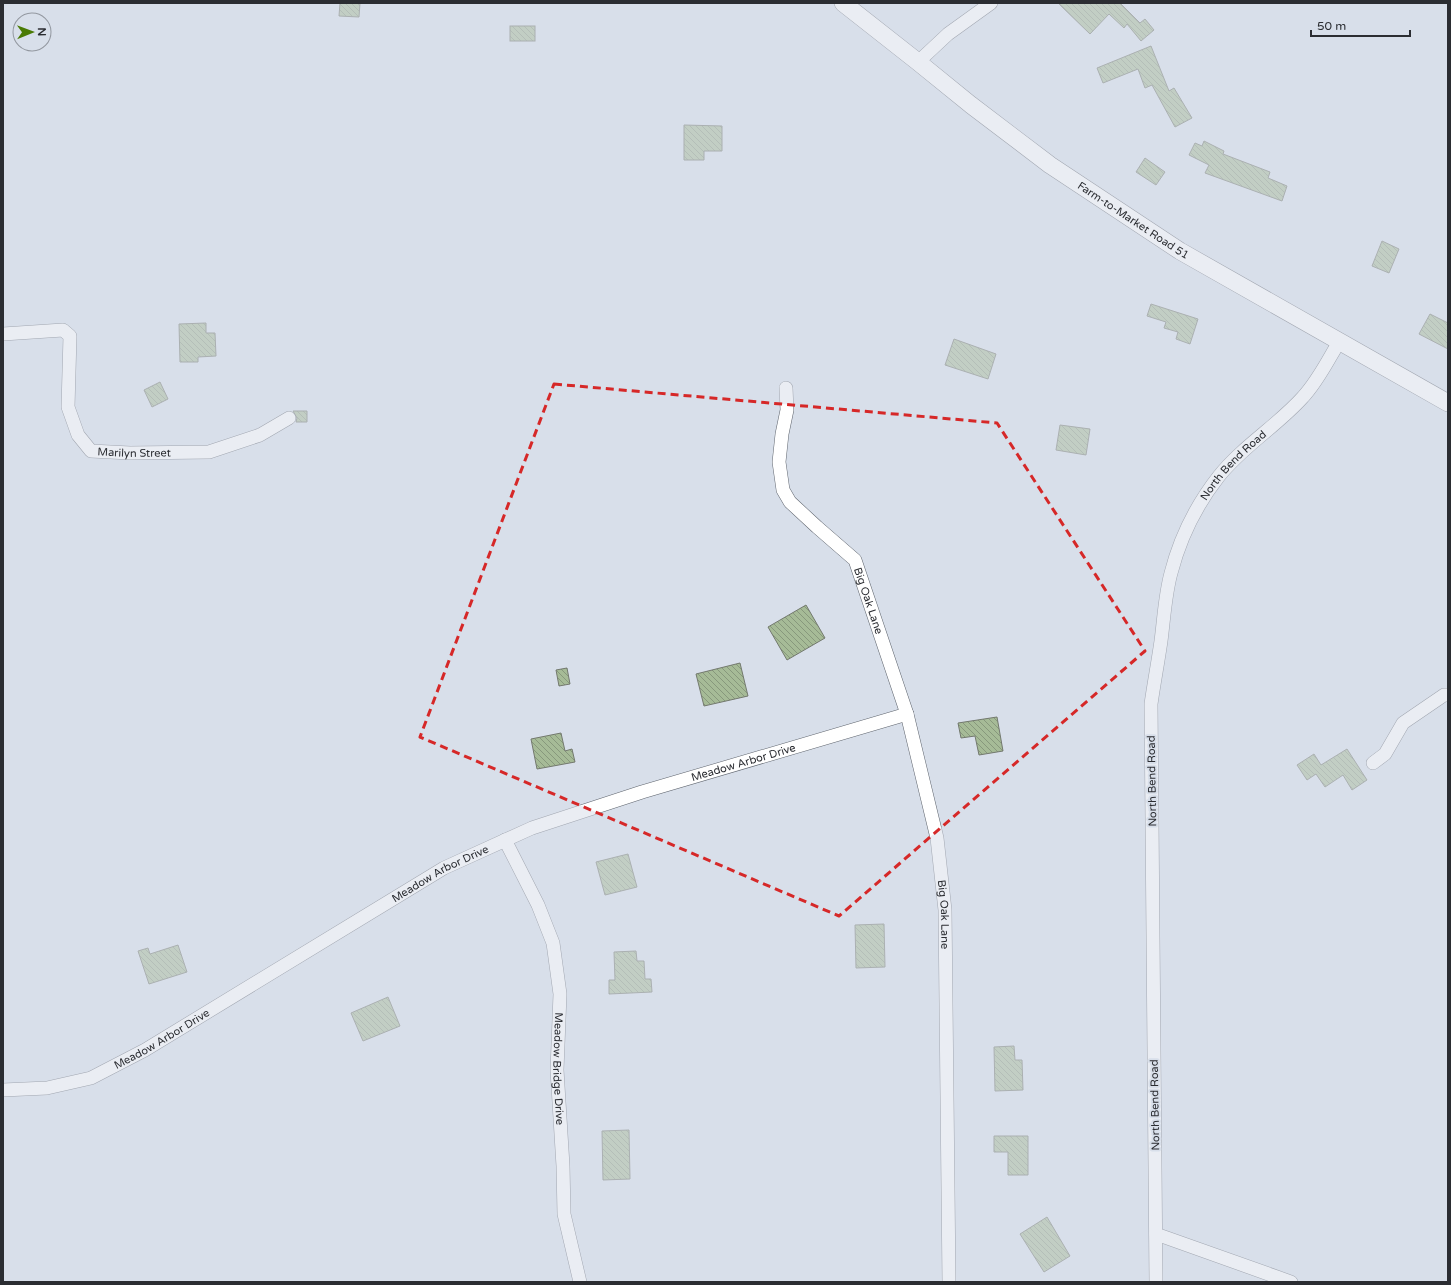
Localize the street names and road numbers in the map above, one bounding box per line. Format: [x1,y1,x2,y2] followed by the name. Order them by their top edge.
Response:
[1075,179,1192,261] street label: Farm-to-Market Road 51
[1197,427,1269,503] street label: North Bend Road
[97,445,171,460] street label: Marilyn Street
[851,566,886,636] street label: Big Oak Lane
[1145,735,1159,827] street label: North Bend Road
[689,741,797,784] street label: Meadow Arbor Drive
[389,842,491,905] street label: Meadow Arbor Drive
[935,879,952,949] street label: Big Oak Lane
[112,1006,212,1071] street label: Meadow Arbor Drive
[550,1012,567,1125] street label: Meadow Bridge Drive
[1148,1059,1162,1151] street label: North Bend Road

